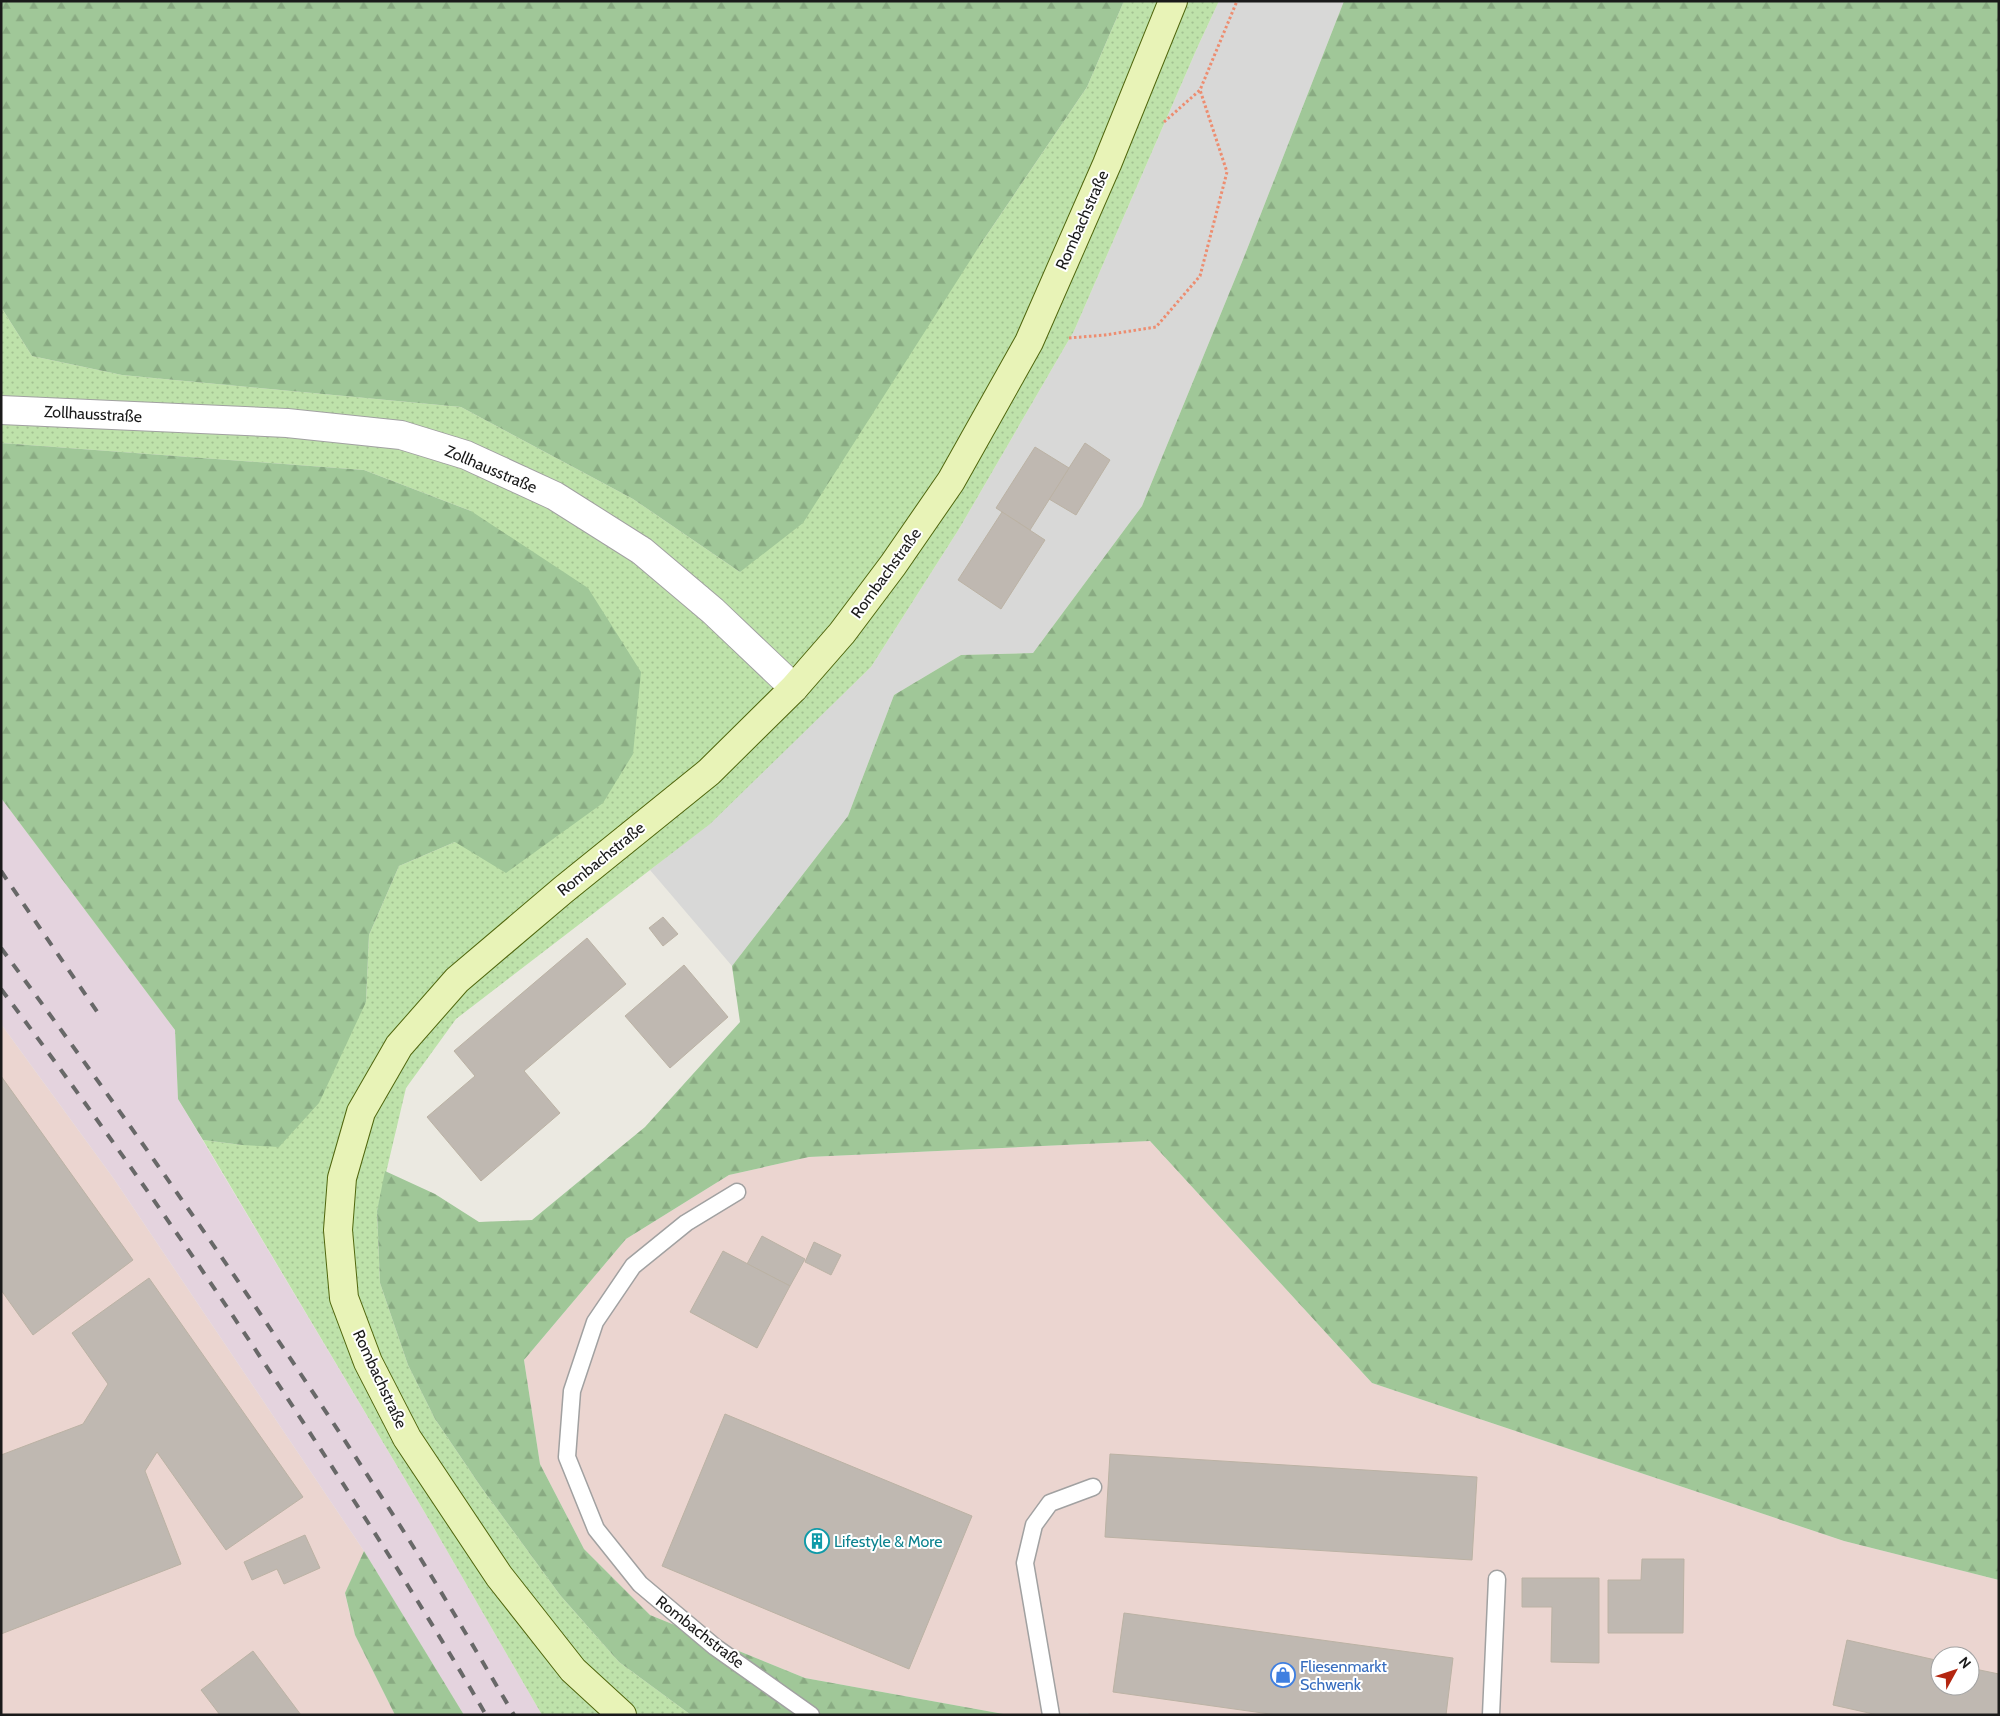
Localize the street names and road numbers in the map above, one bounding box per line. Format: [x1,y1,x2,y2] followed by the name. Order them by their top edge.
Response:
[1052,167,1112,273] street label: Rombachstraße
[44,402,142,426] street label: Zollhausstraße
[442,441,540,497] street label: Zollhausstraße
[847,524,925,622] street label: Rombachstraße
[554,818,648,900] street label: Rombachstraße
[349,1327,411,1431] street label: Rombachstraße
[652,1592,748,1672] street label: Rombachstraße

